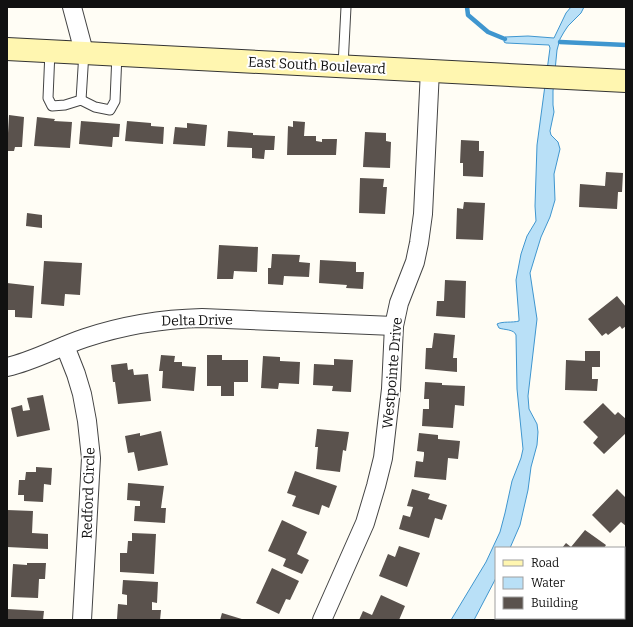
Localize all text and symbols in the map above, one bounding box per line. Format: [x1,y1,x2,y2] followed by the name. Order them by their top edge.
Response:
[248,53,386,78] street label: East South Boulevard
[161,311,233,330] street label: Delta Drive
[379,317,406,430] street label: Westpointe Drive
[78,447,99,539] street label: Redford Circle
[495,547,625,619] legend
[531,556,559,570] text: Road
[531,576,566,590] text: Water
[531,596,578,610] text: Building

